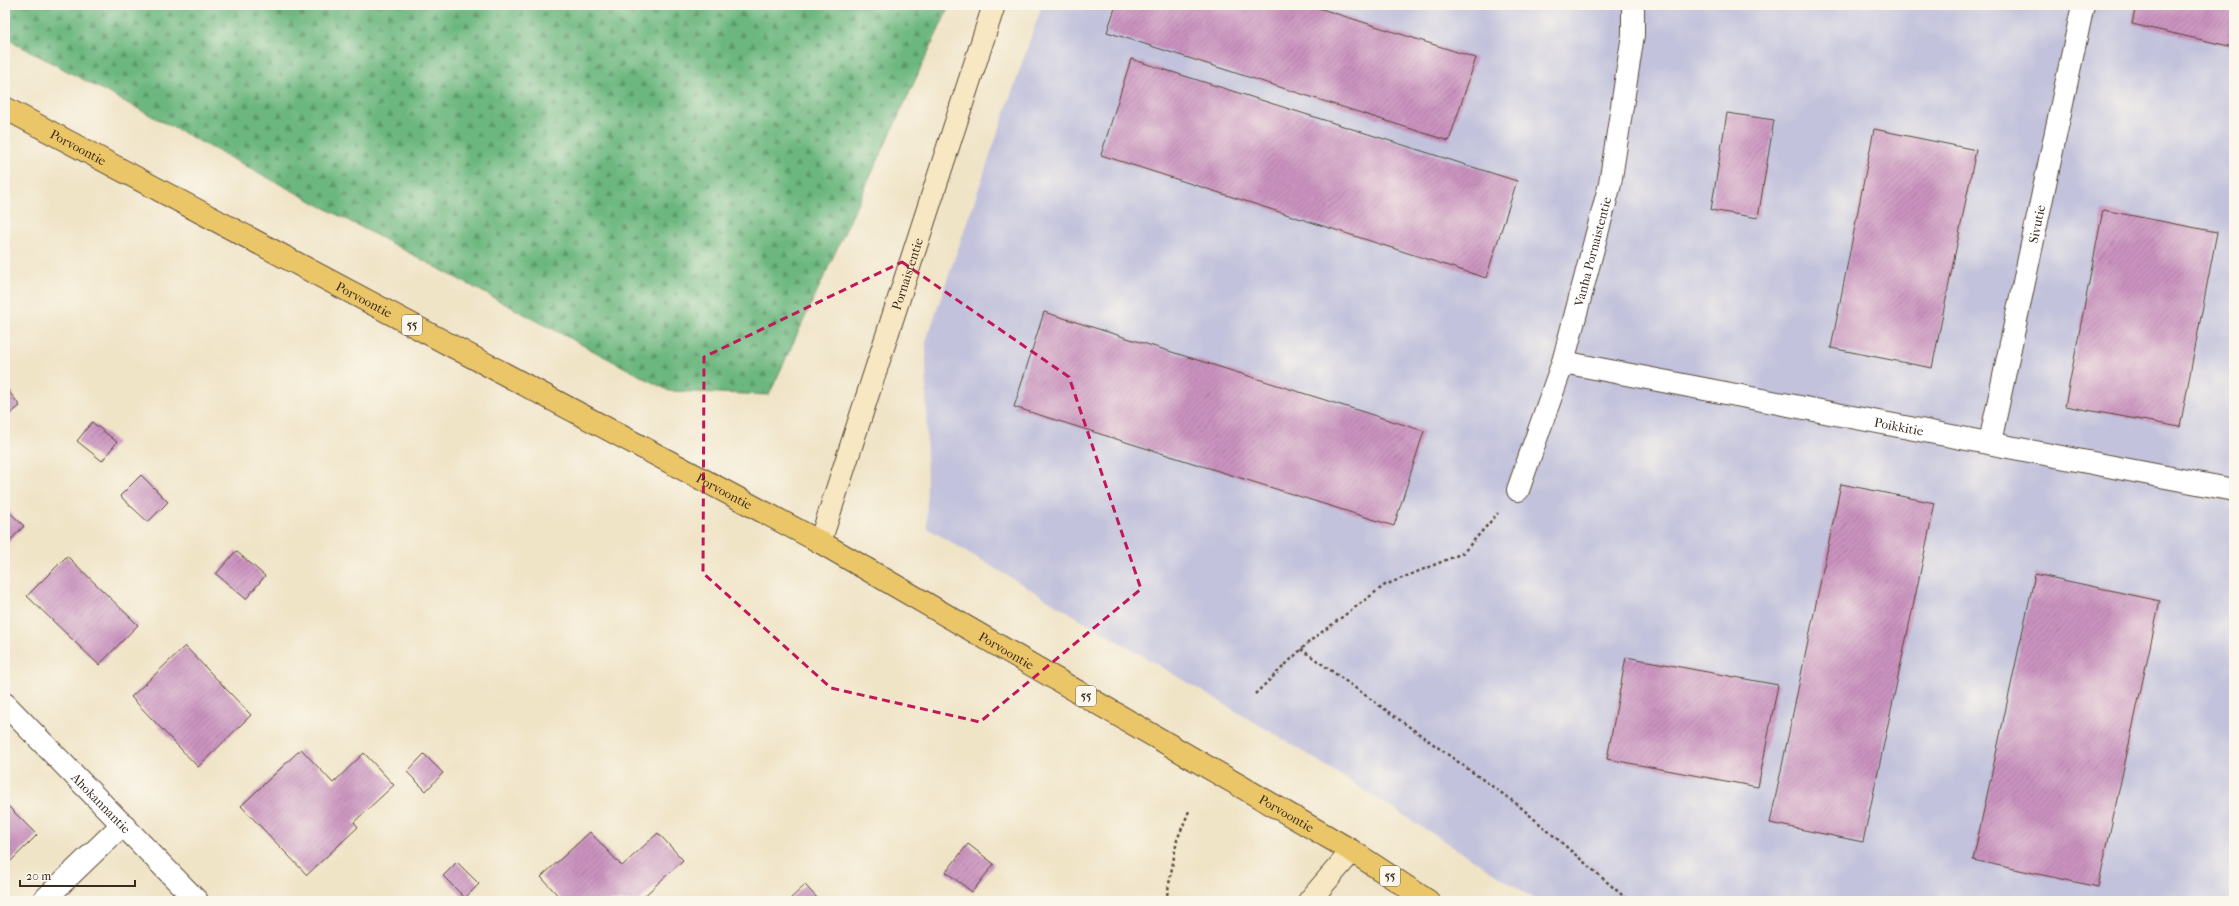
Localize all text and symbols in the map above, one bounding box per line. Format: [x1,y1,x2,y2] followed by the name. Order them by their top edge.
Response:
[47,126,109,169] street label: Porvoontie
[1571,195,1614,309] street label: Vanha Pornaistentie
[2026,203,2048,245] street label: Sivutie
[889,235,926,312] street label: Pornaistentie
[333,279,395,321] street label: Porvoontie
[402,315,422,335] road number: 55
[1873,415,1925,439] street label: Poikkitie
[694,470,755,513] street label: Porvoontie
[976,629,1037,673] street label: Porvoontie
[1076,686,1096,706] road number: 55
[68,769,134,837] street label: Ahokannantie
[1256,792,1317,836] street label: Porvoontie
[20,862,135,888] scale bar
[1380,866,1400,886] road number: 55
[26,869,51,883] text: 20 m

